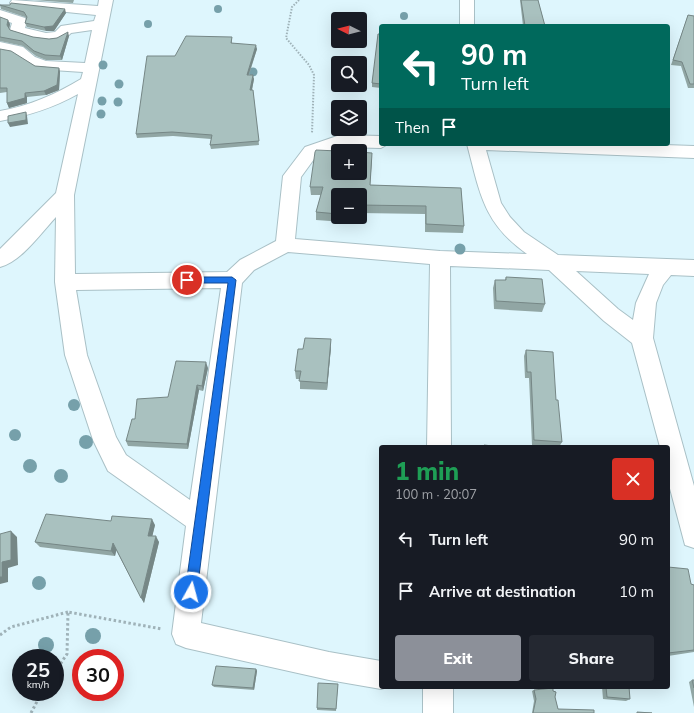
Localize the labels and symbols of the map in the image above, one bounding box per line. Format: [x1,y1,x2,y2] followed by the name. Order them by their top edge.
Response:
[331,12,367,48] north arrow
[170,263,204,297] pin
[170,571,212,613] position arrow
[72,649,124,701] speed limit sign: 30

